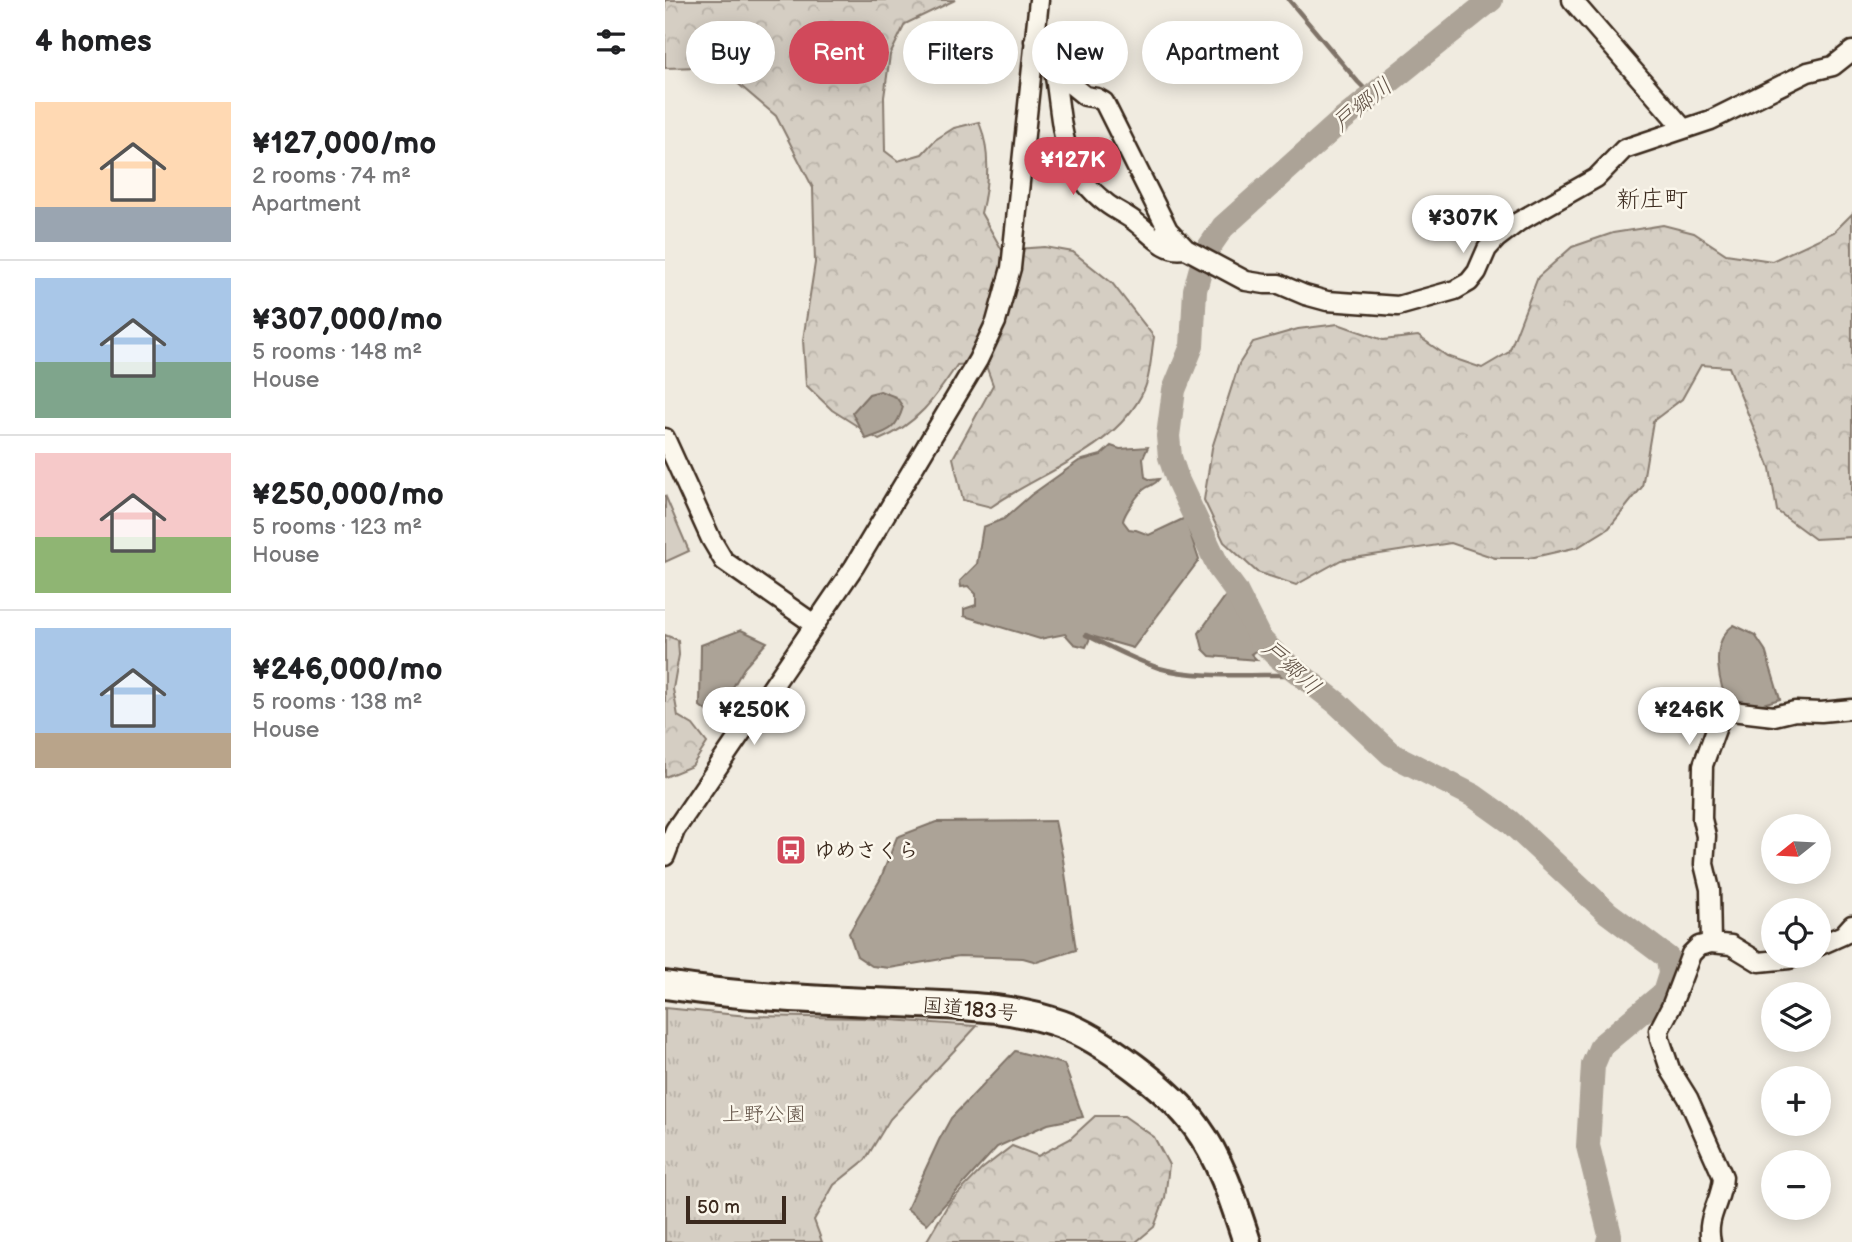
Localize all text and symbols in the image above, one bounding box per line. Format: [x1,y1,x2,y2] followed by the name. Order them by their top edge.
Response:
[686,21,775,84] chip: Buy
[789,21,889,84] chip: Rent
[903,21,1018,84] chip: Filters
[1032,21,1128,84] chip: New
[1142,21,1303,84] chip: Apartment
[592,23,630,61] icon: filters
[35,24,152,60] text: 4 homes
[1327,72,1398,137] water label: 戸郷川
[252,126,436,162] text: ¥127,000/mo
[91,130,175,214] icon: home
[1024,138,1122,197] pin: ¥127K
[1040,146,1106,174] text: ¥127K
[252,162,411,190] text: 2 rooms · 74 m²
[1616,185,1688,214] district label: 新庄町
[252,190,361,218] text: Apartment
[1414,196,1512,255] pin: ¥307K
[1428,204,1498,232] text: ¥307K
[252,302,443,338] text: ¥307,000/mo
[91,306,175,390] icon: home
[252,338,422,366] text: 5 rooms · 148 m²
[252,366,319,394] text: House
[252,477,444,513] text: ¥250,000/mo
[91,481,175,565] icon: home
[252,513,422,541] text: 5 rooms · 123 m²
[252,541,319,569] text: House
[1256,634,1326,701] water label: 戸郷川
[252,652,443,688] text: ¥246,000/mo
[91,656,175,740] icon: home
[252,688,422,716] text: 5 rooms · 138 m²
[705,688,803,747] pin: ¥250K
[1640,688,1738,747] pin: ¥246K
[718,696,790,724] text: ¥250K
[1654,696,1724,724] text: ¥246K
[252,716,319,744] text: House
[1761,814,1831,884] north arrow
[1761,814,1831,1220] map controls
[774,833,808,867] bus stop icon: ゆめさくら
[814,838,919,863] place label: ゆめさくら
[1761,898,1831,968] button: locate
[1761,982,1831,1052] button: layers
[921,993,1019,1026] street label: 国道183号
[1761,1066,1831,1136] button: +
[722,1102,806,1127] park label: 上野公園
[1761,1150,1831,1220] button: −
[686,1193,786,1225] scale bar
[697,1196,740,1219] text: 50 m

